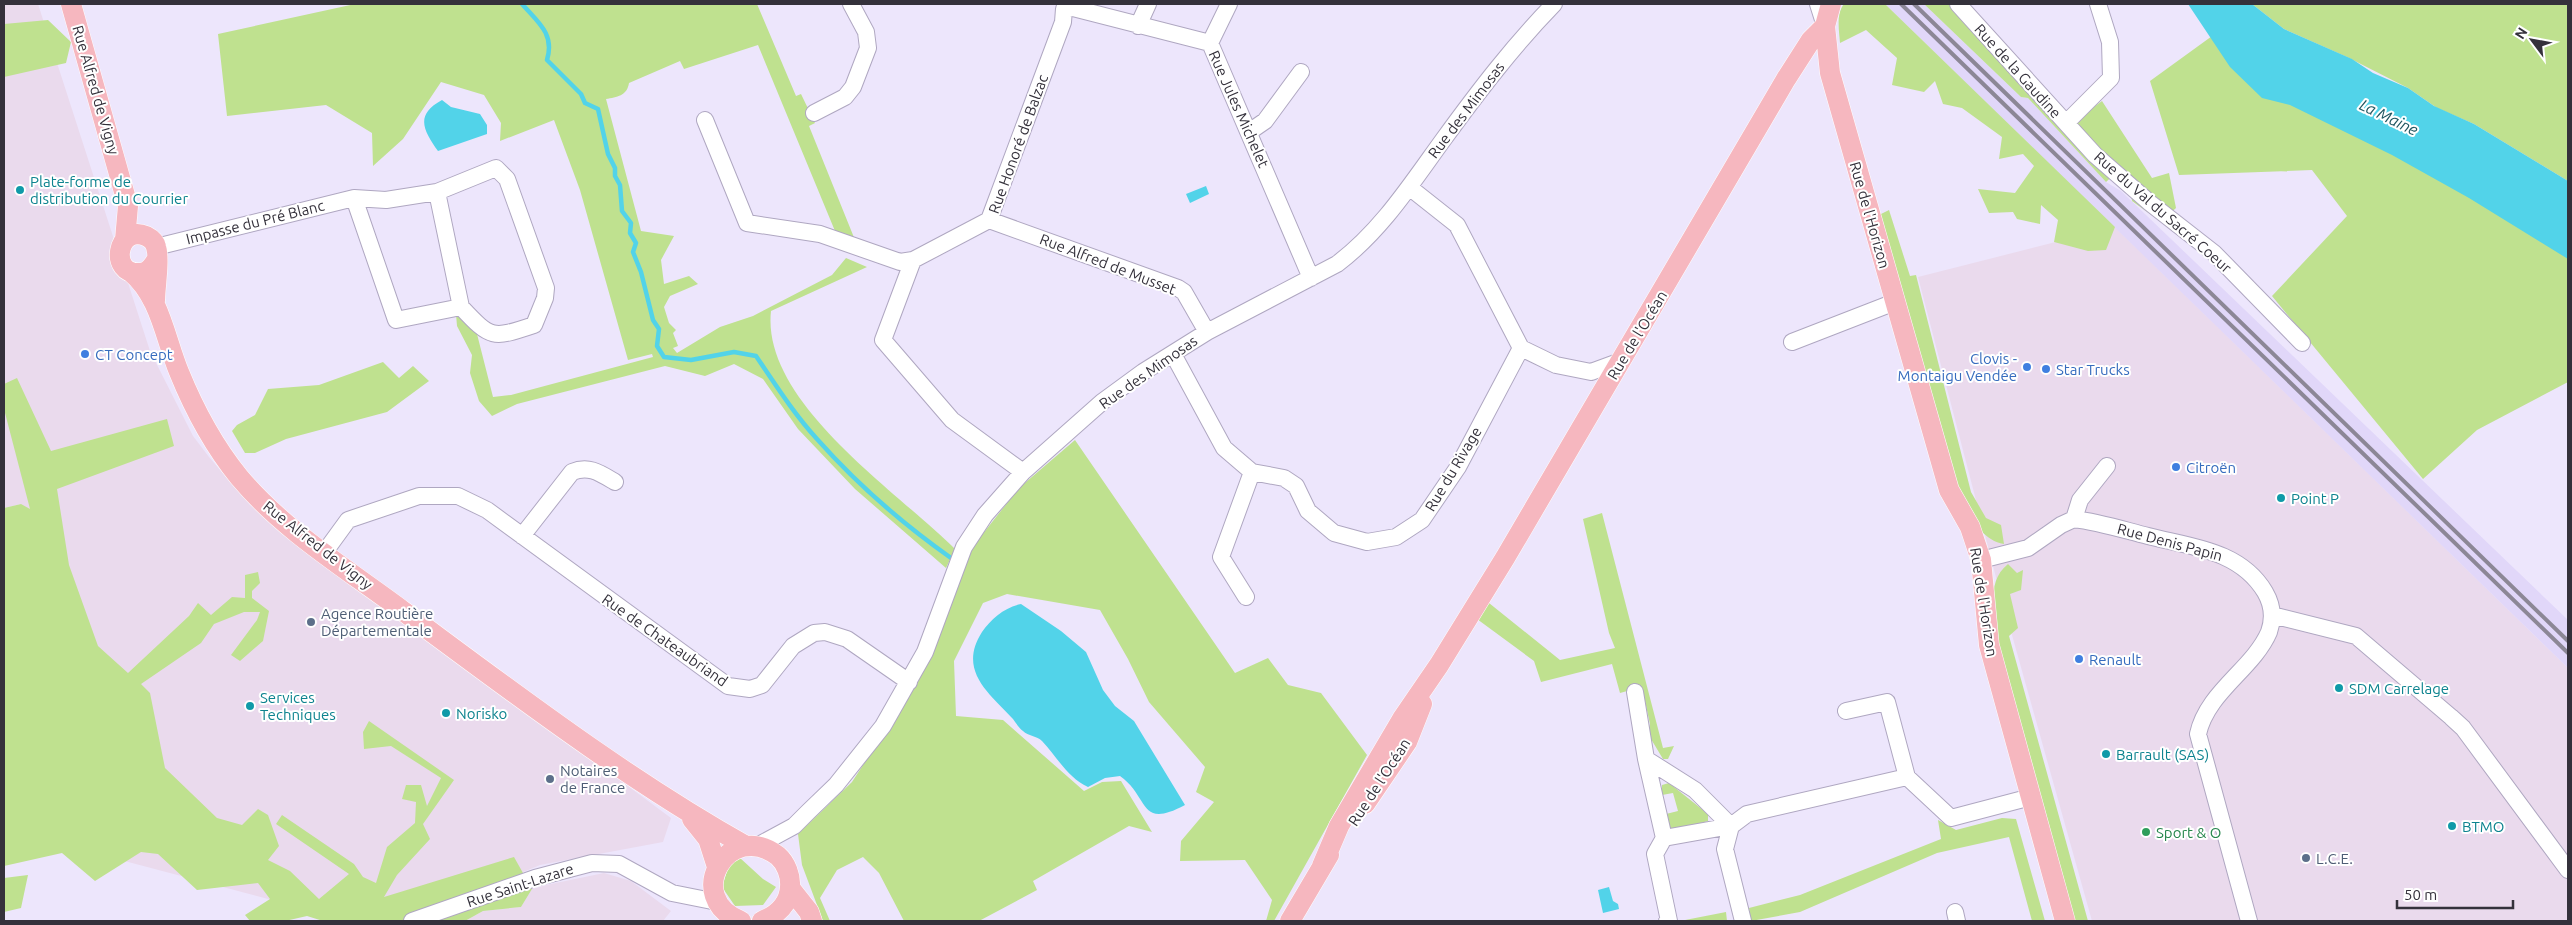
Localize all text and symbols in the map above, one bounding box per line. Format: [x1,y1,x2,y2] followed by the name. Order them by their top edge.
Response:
[2507,15,2557,65] north arrow
[1971,20,2065,122] street label: Rue de la Gaudine
[69,23,123,157] street label: Rue Alfred de Vigny
[2511,24,2531,42] text: N
[1206,48,1272,170] street label: Rue Jules Michelet
[1424,59,1508,161] street label: Rue des Mimosas
[985,72,1051,216] street label: Rue Honoré de Balzac
[2357,95,2421,139] water label: La Maine
[2091,148,2235,276] street label: Rue du Val du Sacré Coeur
[1847,160,1893,270] street label: Rue de l'Horizon
[30,173,188,207] place label: Plate-forme de distribution du Courrier
[14,184,26,196] marker: Plate-forme de distribution du Courrier
[184,197,326,247] street label: Impasse du Pré Blanc
[1038,230,1179,298] street label: Rue Alfred de Musset
[1604,288,1670,382] street label: Rue de l'Océan
[1096,332,1200,412] street label: Rue des Mimosas
[95,346,173,363] place label: CT Concept
[79,348,91,360] marker: CT Concept
[1898,350,2017,384] place label: Clovis - Montaigu Vendée
[2021,361,2033,373] marker: Clovis - Montaigu Vendée
[2056,361,2130,378] place label: Star Trucks
[2040,363,2052,375] marker: Star Trucks
[1421,424,1485,514] street label: Rue du Rivage
[2186,459,2236,476] place label: Citroën
[2170,461,2182,473] marker: Citroën
[2291,490,2339,507] place label: Point P
[2275,492,2287,504] marker: Point P
[260,497,376,593] street label: Rue Alfred de Vigny
[2116,520,2224,564] street label: Rue Denis Papin
[1967,546,2001,658] street label: Rue de l'Horizon
[599,590,731,690] street label: Rue de Chateaubriand
[321,605,433,639] place label: Agence Routière Départementale
[305,616,317,628] marker: Agence Routière Départementale
[2089,651,2141,668] place label: Renault
[2073,653,2085,665] marker: Renault
[2349,680,2449,697] place label: SDM Carrelage
[2333,682,2345,694] marker: SDM Carrelage
[260,689,336,723] place label: Services Techniques
[244,700,256,712] marker: Services Techniques
[456,705,507,722] place label: Norisko
[440,707,452,719] marker: Norisko
[1344,735,1414,829] street label: Rue de l'Océan
[2116,746,2209,763] place label: Barrault (SAS)
[2100,748,2112,760] marker: Barrault (SAS)
[560,762,625,796] place label: Notaires de France
[544,773,556,785] marker: Notaires de France
[2462,818,2505,835] place label: BTMO
[2446,820,2458,832] marker: BTMO
[2156,824,2221,841] place label: Sport & O
[2140,826,2152,838] marker: Sport & O
[2316,850,2353,867] place label: L.C.E.
[2300,852,2312,864] marker: L.C.E.
[465,860,575,910] street label: Rue Saint-Lazare
[2397,878,2513,910] scale bar
[2404,886,2437,903] text: 50 m

